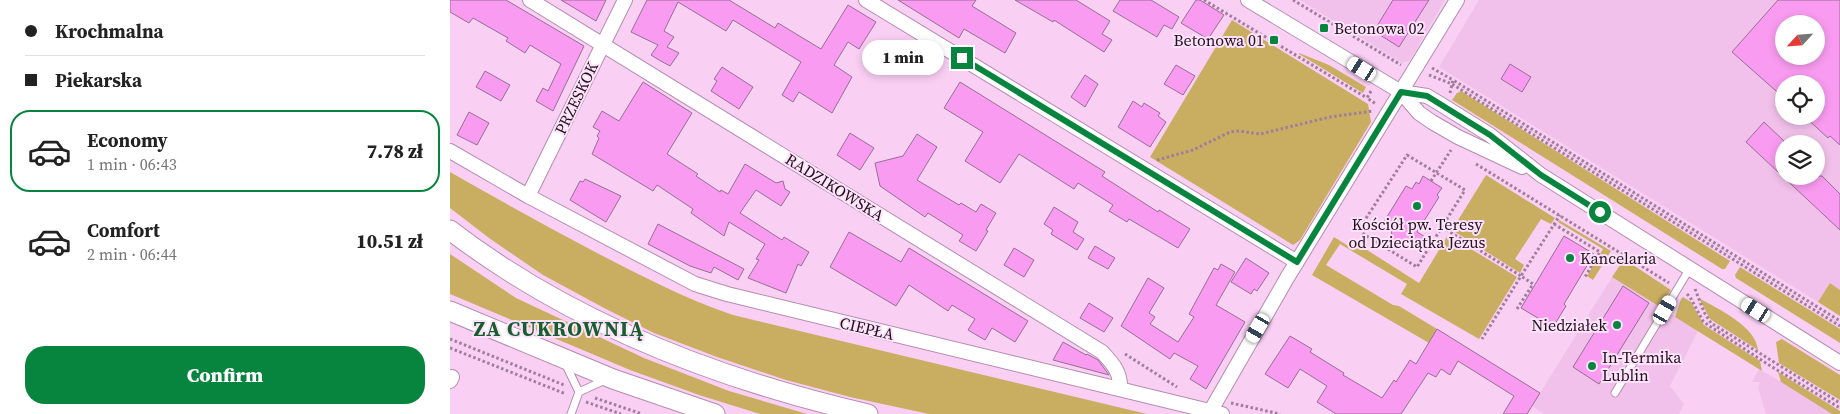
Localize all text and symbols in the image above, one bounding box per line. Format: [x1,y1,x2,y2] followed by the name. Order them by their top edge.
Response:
[1775,15,1825,65] north arrow
[1775,15,1825,185] map controls
[1334,17,1425,39] place label: Betonowa 02
[55,18,164,44] text: Krochmalna
[1318,22,1330,34] marker: Betonowa 02
[1173,29,1264,51] place label: Betonowa 01
[1268,34,1280,46] marker: Betonowa 01
[862,40,944,76] callout: 1 min
[882,46,924,68] text: 1 min
[951,47,973,69] route end
[1345,55,1378,83] car
[549,58,603,138] street label: PRZESKOK
[55,67,142,93] text: Piekarska
[1775,75,1825,125] button: locate
[87,127,168,153] text: Economy
[27,129,72,174] icon: car
[1775,135,1825,185] button: layers
[367,138,423,164] text: 7.78 zł
[781,148,889,226] street label: RADZIKOWSKA
[87,153,177,175] text: 1 min · 06:43
[1411,200,1423,212] marker: Kościół pw. Teresy od Dzieciątka Jezus
[1589,201,1611,223] route start
[1348,213,1486,253] place label: Kościół pw. Teresy od Dzieciątka Jezus
[87,217,160,243] text: Comfort
[27,219,72,264] icon: car
[356,228,423,254] text: 10.51 zł
[87,243,177,265] text: 2 min · 06:44
[1580,247,1657,269] place label: Kancelaria
[1564,252,1576,264] marker: Kancelaria
[1651,293,1678,327] car
[1739,296,1772,324] car
[838,311,897,345] street label: CIEPŁA
[1244,311,1271,345] car
[474,314,644,343] district label: ZA CUKROWNIĄ
[1532,314,1607,336] place label: Niedziałek
[1611,319,1623,331] marker: Niedziałek
[25,346,425,404] button: Confirm
[1602,346,1682,386] place label: In-Termika Lublin
[1586,360,1598,372] marker: In-Termika Lublin

